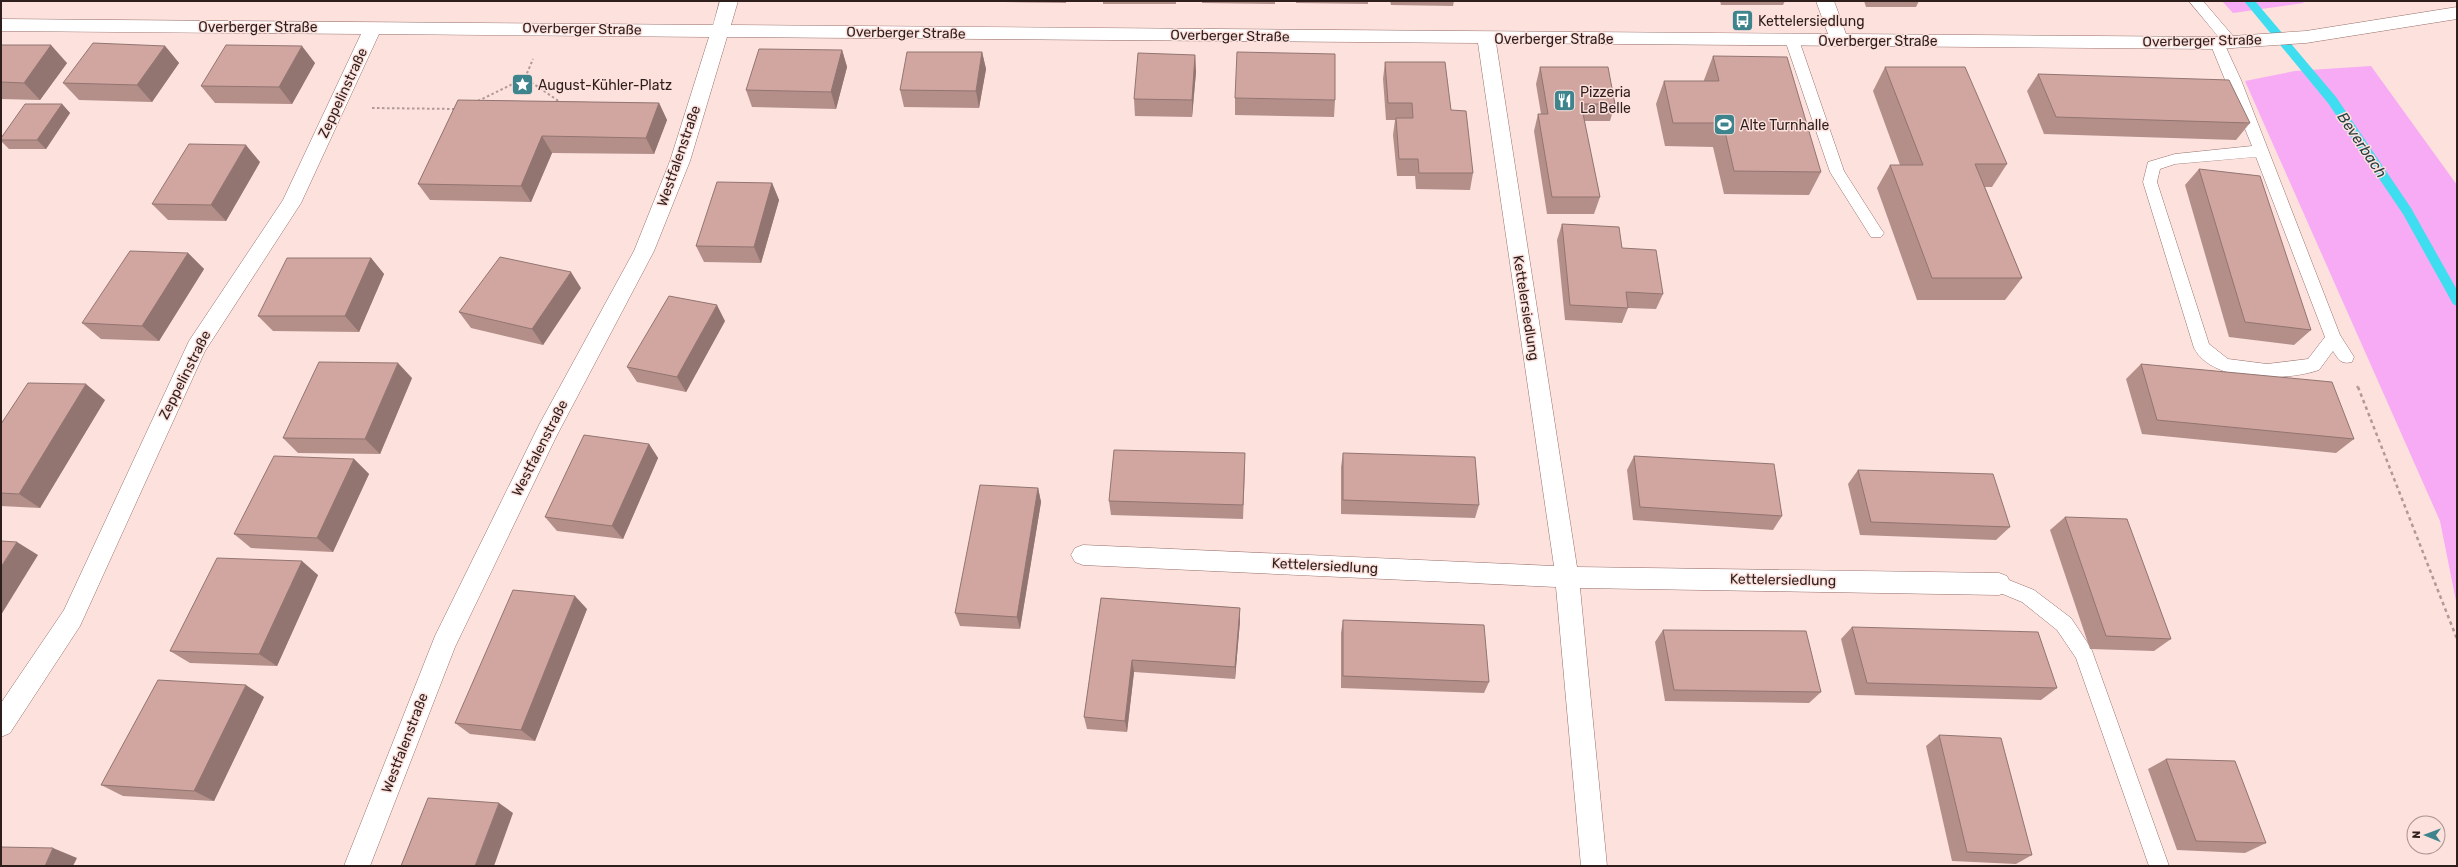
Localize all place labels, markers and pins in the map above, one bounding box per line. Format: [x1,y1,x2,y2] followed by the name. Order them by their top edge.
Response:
[1729,8,1755,34] bus stop icon: Kettelersiedlung
[1758,13,1865,30] place label: Kettelersiedlung
[509,72,535,98] place icon: August-Kühler-Platz
[538,77,672,94] place label: August-Kühler-Platz
[1580,84,1631,117] place label: Pizzeria La Belle
[1551,87,1577,113] restaurant icon: Pizzeria La Belle
[1712,112,1738,138] sports icon: Alte Turnhalle
[1740,117,1829,134] place label: Alte Turnhalle

